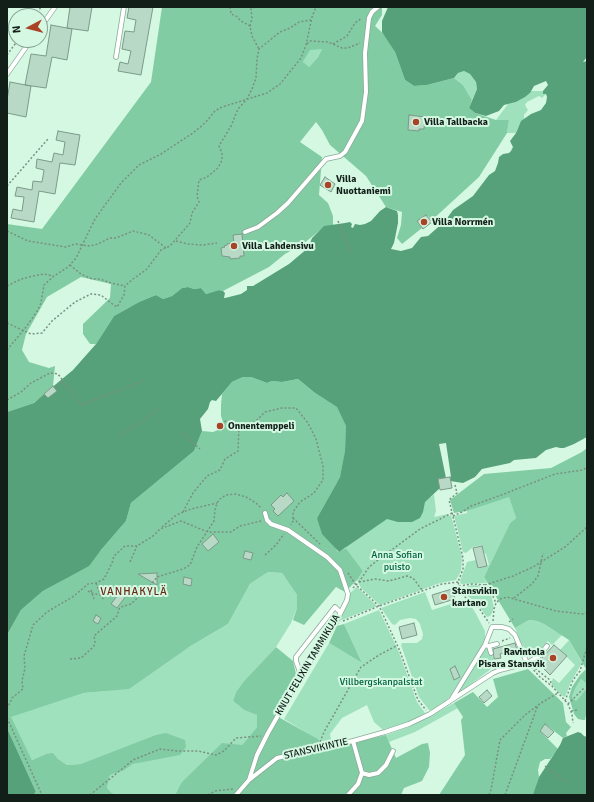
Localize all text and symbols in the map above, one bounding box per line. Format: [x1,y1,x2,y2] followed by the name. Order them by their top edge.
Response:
[8,8,48,48] north arrow
[10,25,24,34] text: N
[424,116,488,128] place label: Villa Tallbacka
[411,117,421,127] marker: Villa Tallbacka
[336,173,391,196] place label: Villa Nuottaniemi
[323,180,333,190] marker: Villa Nuottaniemi
[432,216,493,228] place label: Villa Norrmén
[419,217,429,227] marker: Villa Norrmén
[242,240,314,252] place label: Villa Lahdensivu
[229,241,239,251] marker: Villa Lahdensivu
[228,420,294,432] place label: Onnentemppeli
[215,421,225,431] marker: Onnentemppeli
[371,549,423,572] park label: Anna Sofian puisto
[100,585,168,599] district label: VANHAKYLÄ
[452,585,498,608] place label: Stansvikin kartano
[439,592,449,602] marker: Stansvikin kartano
[273,612,343,718] street label: KNUT FELIXIN TAMMIKUJA
[478,646,545,670] place label: Ravintola Pisara Stansvik
[548,653,558,663] marker: Ravintola Pisara Stansvik
[340,676,422,688] park label: Villbergskanpalstat
[283,736,349,762] street label: STANSVIKINTIE

